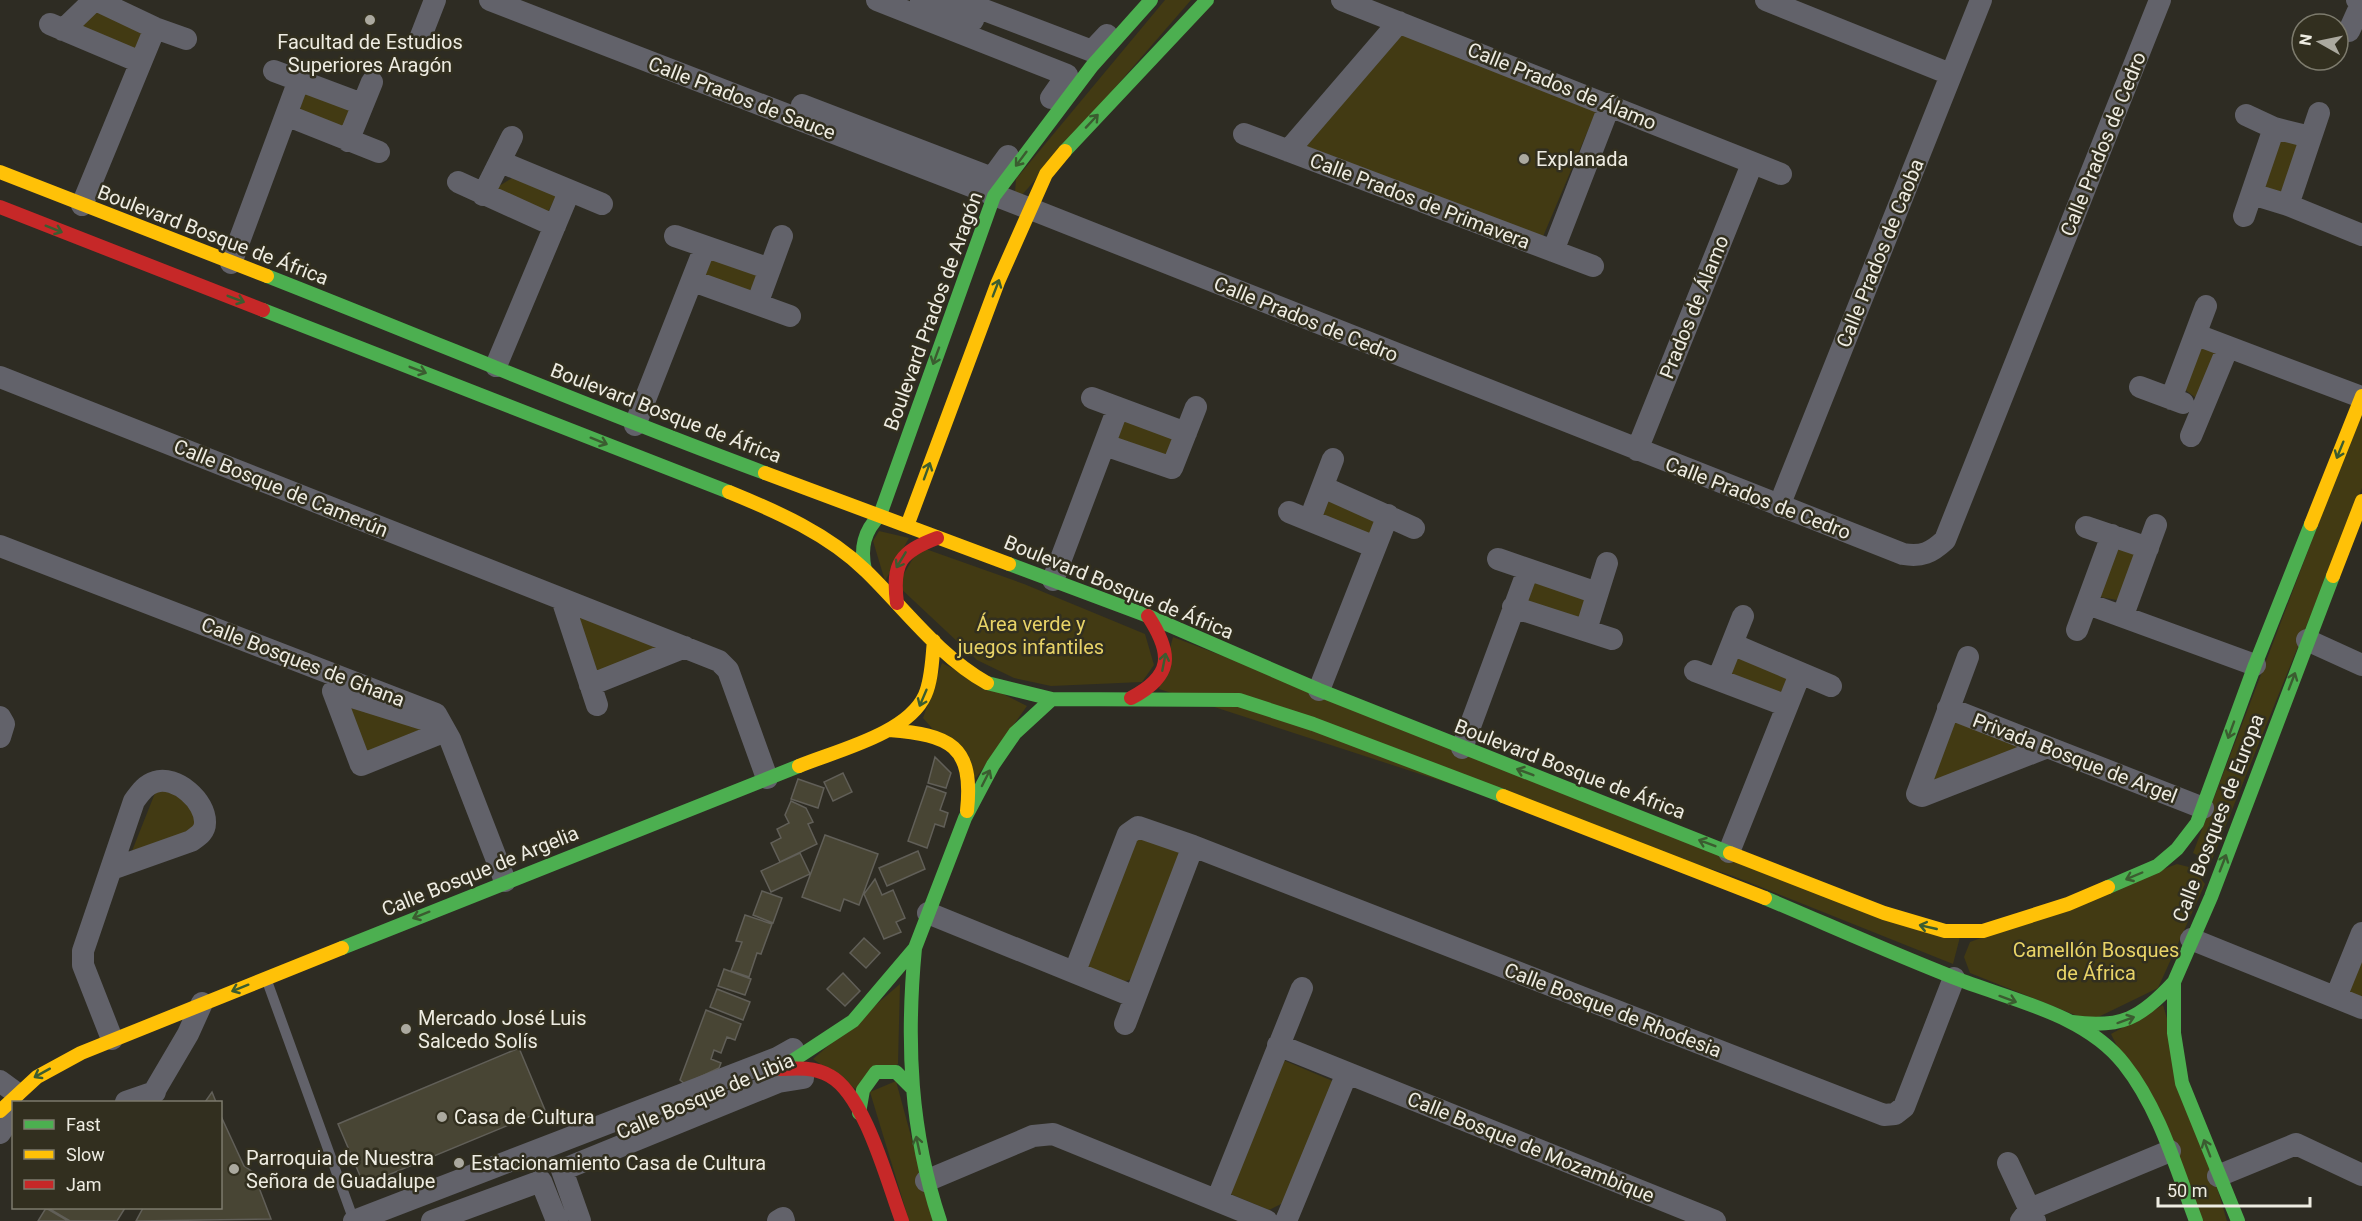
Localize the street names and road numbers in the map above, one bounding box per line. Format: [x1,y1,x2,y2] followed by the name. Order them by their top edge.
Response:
[1464,37,1660,135] street label: Calle Prados de Álamo
[2055,48,2151,240] street label: Calle Prados de Cedro
[645,51,839,145] street label: Calle Prados de Sauce
[1307,148,1533,254] street label: Calle Prados de Primavera
[1831,155,1929,351] street label: Calle Prados de Caoba
[94,180,332,290] street label: Boulevard Bosque de África
[879,188,987,434] street label: Boulevard Prados de Aragón
[1654,232,1734,382] street label: Prados de Álamo
[1210,271,1402,367] street label: Calle Prados de Cedro
[547,358,785,468] street label: Boulevard Bosque de África
[170,434,392,542] street label: Calle Bosque de Camerún
[1662,452,1854,544] street label: Calle Prados de Cedro
[1001,530,1237,644] street label: Boulevard Bosque de África
[198,612,408,712] street label: Calle Bosques de Ghana
[1969,708,2181,808] street label: Privada Bosque de Argel
[2167,711,2269,925] street label: Calle Bosques de Europa
[1451,714,1689,824] street label: Boulevard Bosque de África
[378,820,582,922] street label: Calle Bosque de Argelia
[1501,957,1725,1063] street label: Calle Bosque de Rhodesia
[612,1048,798,1144] street label: Calle Bosque de Libia
[1404,1086,1658,1208] street label: Calle Bosque de Mozambique

